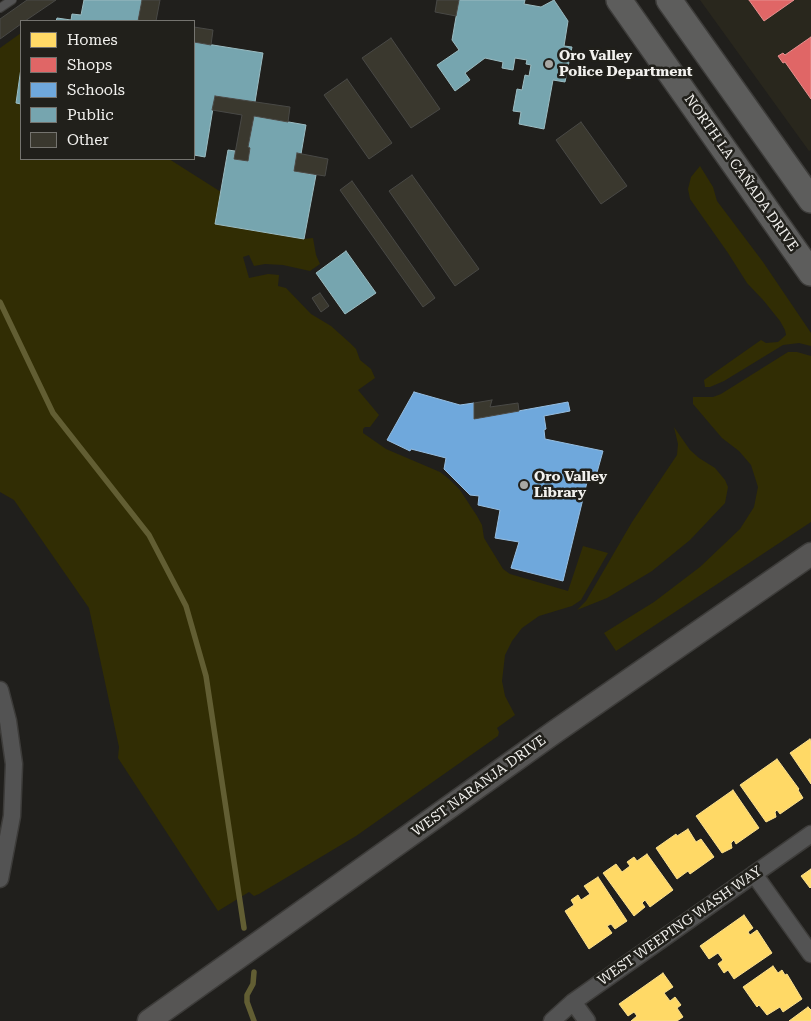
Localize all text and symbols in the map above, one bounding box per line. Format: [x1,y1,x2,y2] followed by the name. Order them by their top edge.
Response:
[20,20,195,160] legend
[67,31,118,49] text: Homes
[559,48,693,80] place label: Oro Valley Police Department
[67,56,112,74] text: Shops
[543,58,555,70] marker: Oro Valley Police Department
[67,81,125,99] text: Schools
[680,91,802,255] street label: NORTH LA CAÑADA DRIVE
[67,106,114,124] text: Public
[67,131,109,149] text: Other
[534,469,607,502] place label: Oro Valley Library
[518,479,530,491] marker: Oro Valley Library
[409,732,549,840] street label: WEST NARANJA DRIVE
[595,863,765,989] street label: WEST WEEPING WASH WAY

